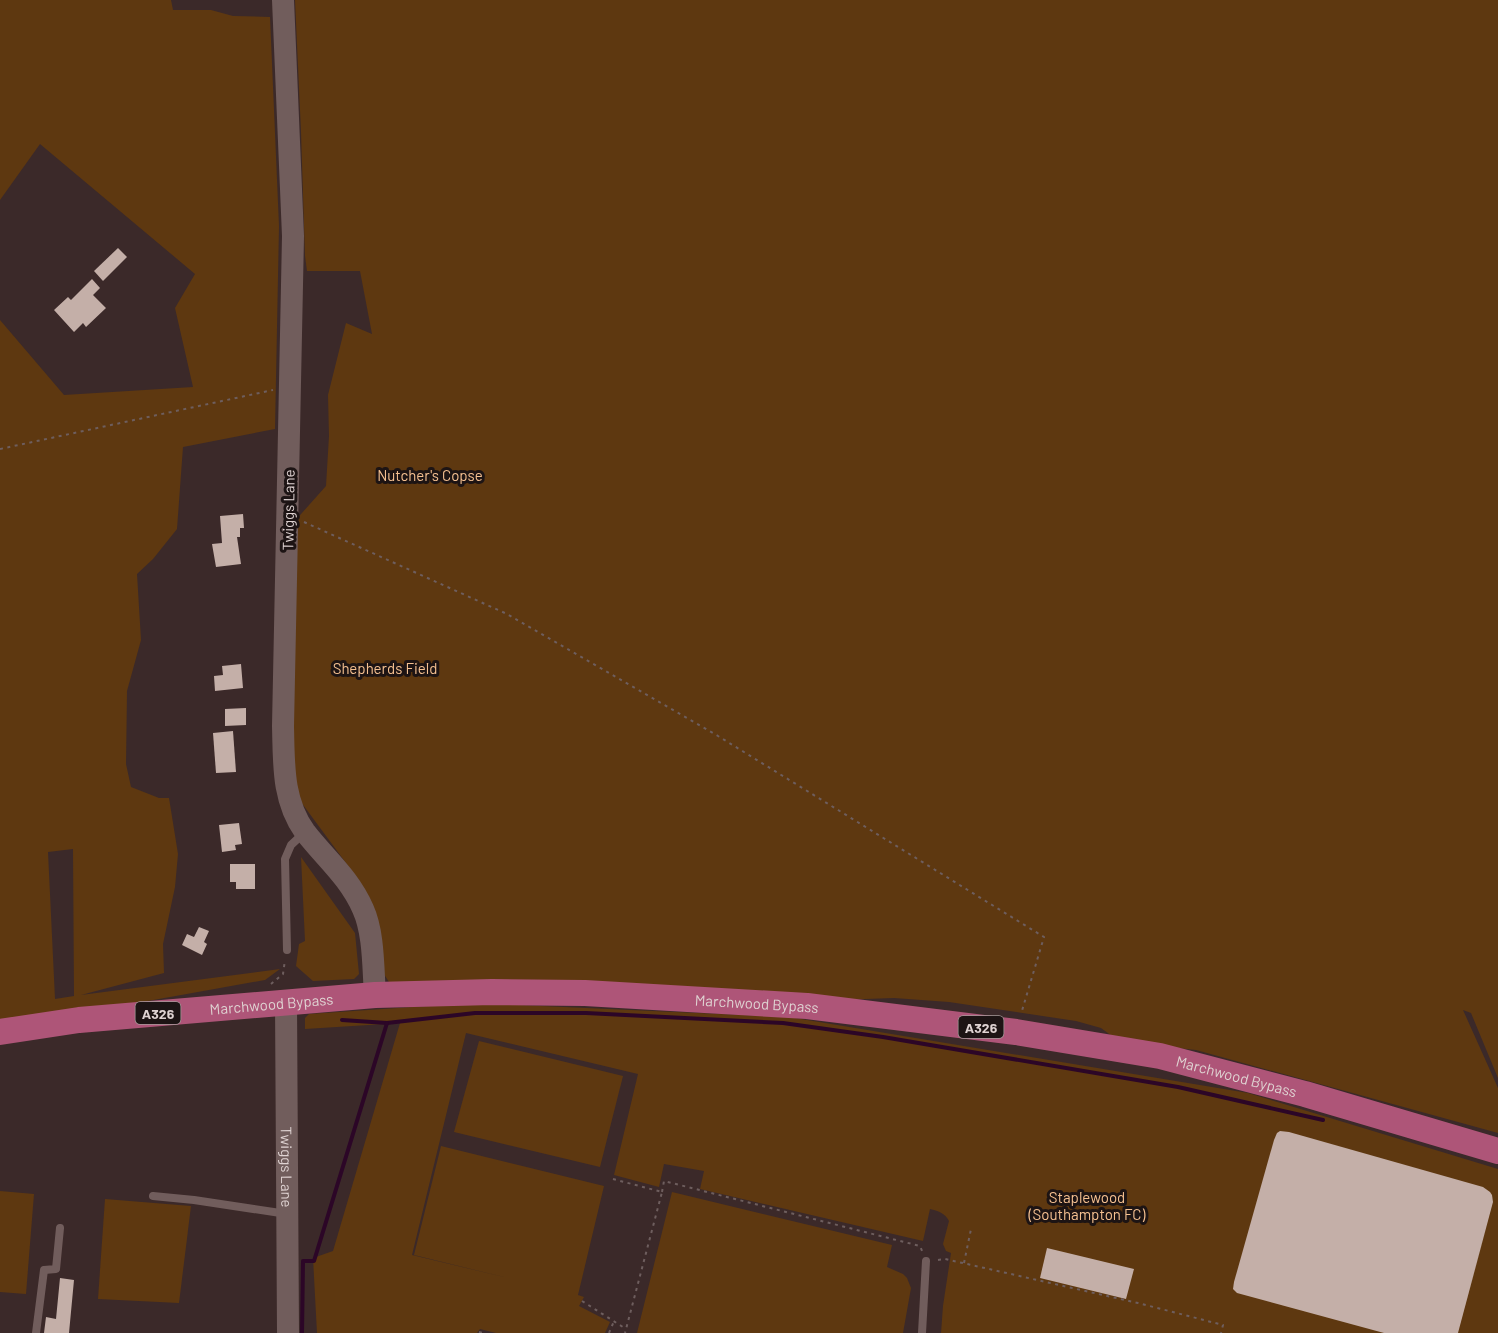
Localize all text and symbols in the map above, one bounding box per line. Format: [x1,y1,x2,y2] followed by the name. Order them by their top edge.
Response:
[377,466,483,484] park label: Nutcher's Copse
[278,469,298,551] street label: Twiggs Lane
[333,659,437,677] park label: Shepherds Field
[209,990,334,1018] street label: Marchwood Bypass
[694,990,820,1016] street label: Marchwood Bypass
[136,1002,180,1024] road number: A326
[958,1016,1004,1038] road number: A326
[1174,1052,1299,1100] street label: Marchwood Bypass
[278,1126,296,1208] street label: Twiggs Lane
[1028,1188,1145,1223] park label: Staplewood (Southampton FC)

